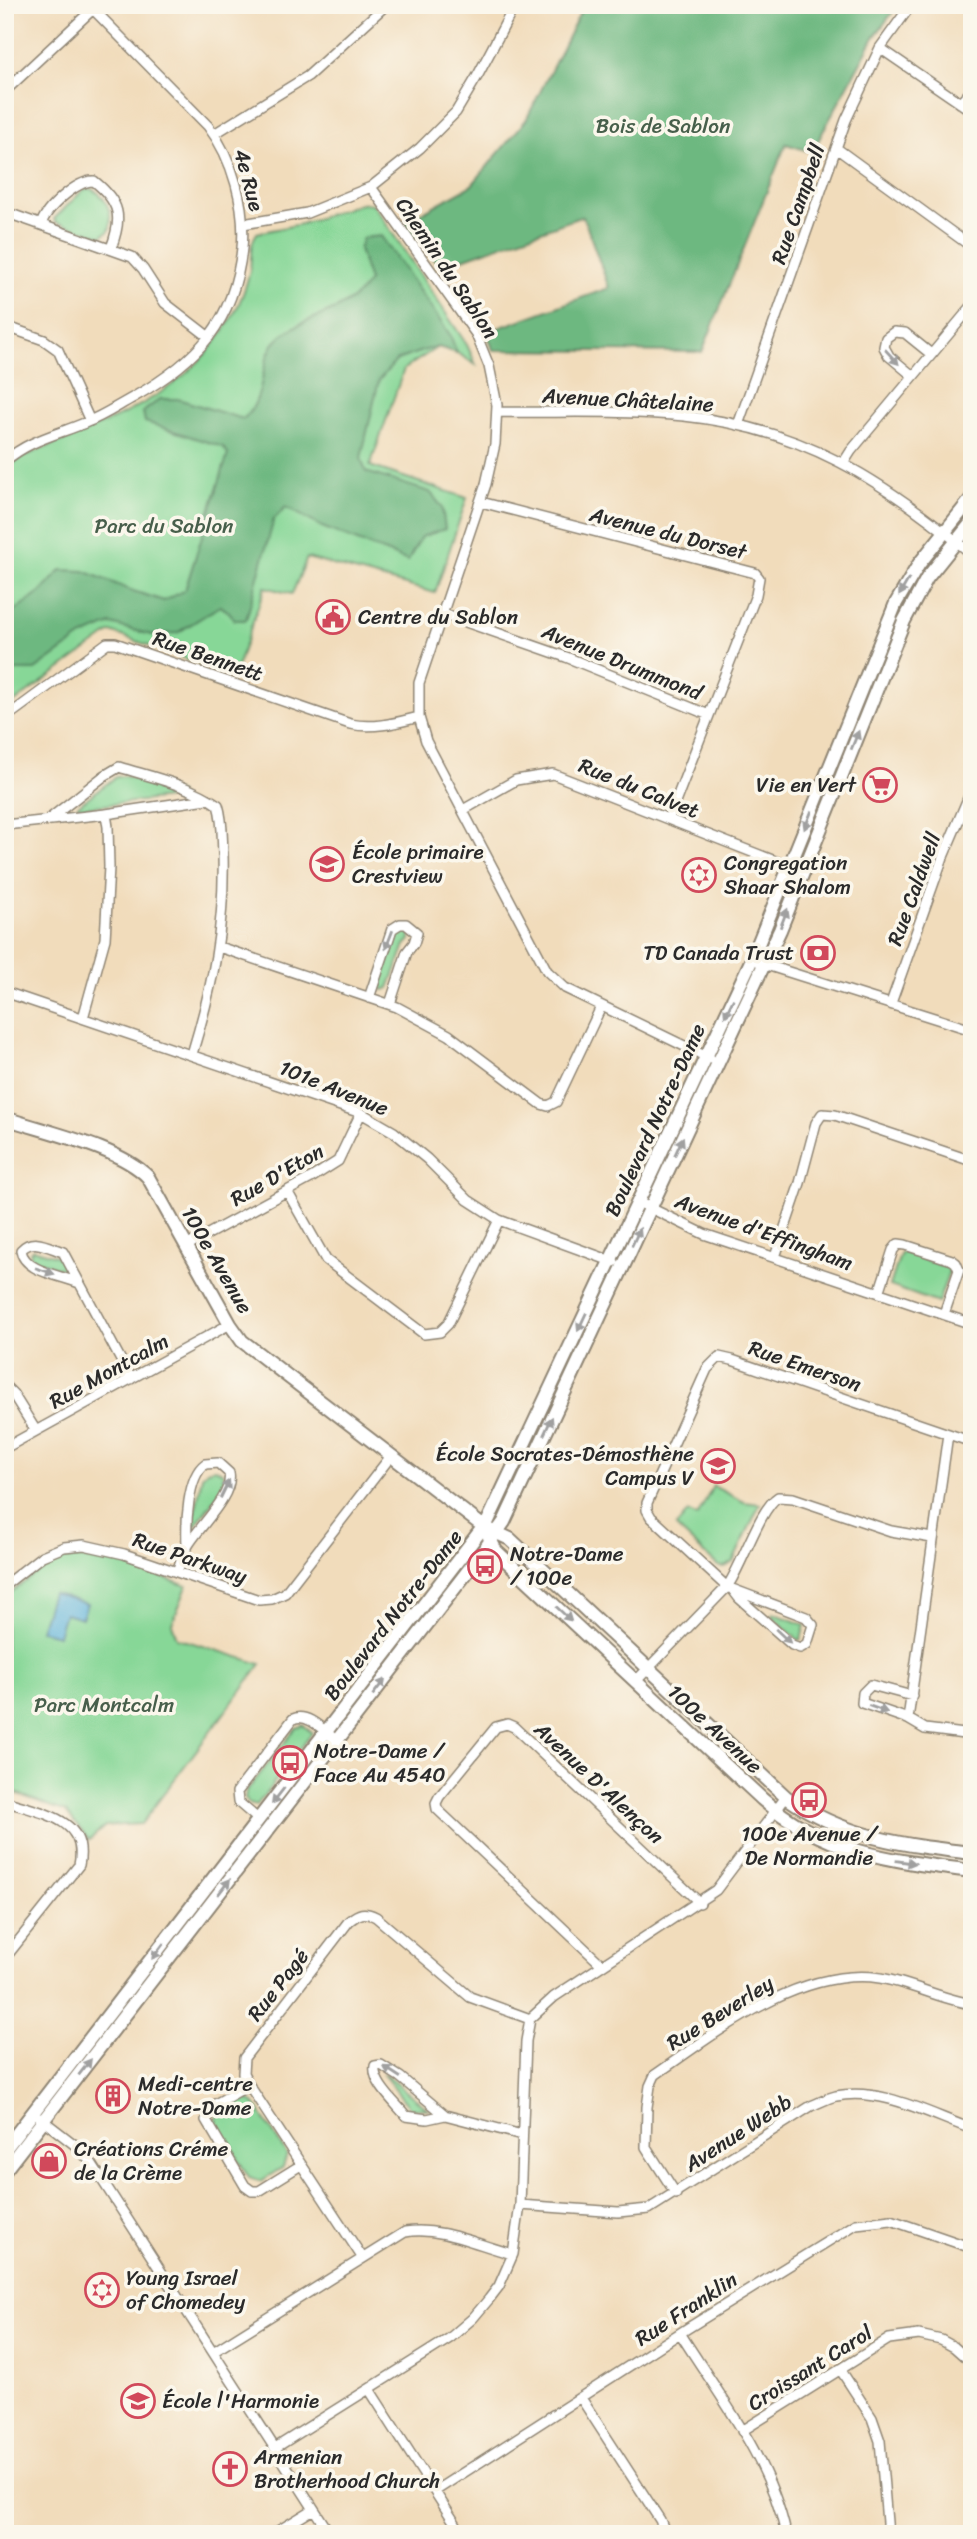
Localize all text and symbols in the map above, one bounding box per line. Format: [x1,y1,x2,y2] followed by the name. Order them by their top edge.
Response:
[596,107,730,145] park label: Bois de Sablon
[760,138,837,269] street label: Rue Campbell
[222,144,276,216] street label: 4e Rue
[385,189,509,347] street label: Chemin du Sablon
[884,348,901,365] one-way arrow
[540,376,715,423] street label: Avenue Châtelaine
[585,495,752,571] street label: Avenue du Dorset
[95,507,233,545] park label: Parc du Sablon
[898,577,910,597] one-way arrow
[314,598,352,636] public building icon: Centre du Sablon
[358,598,518,636] place label: Centre du Sablon
[535,612,710,712] street label: Avenue Drummond
[148,619,268,693] street label: Rue Bennett
[850,730,861,751] one-way arrow
[573,747,705,829] street label: Rue du Calvet
[756,766,858,804] place label: Vie en Vert
[861,766,899,804] supermarket icon: Vie en Vert
[803,809,814,830] one-way arrow
[876,826,952,951] street label: Rue Caldwell
[352,833,484,895] place label: École primaire Crestview
[724,844,851,906] place label: Congregation Shaar Shalom
[308,845,346,883] school or university icon: École primaire Crestview
[680,856,718,894] synagogue icon: Congregation Shaar Shalom
[779,908,790,929] one-way arrow
[383,930,394,951] one-way arrow
[643,934,794,972] place label: TD Canada Trust
[799,934,837,972] bank icon: TD Canada Trust
[723,998,735,1018] one-way arrow
[593,1017,717,1223] street label: Boulevard Notre-Dame
[273,1049,395,1127] street label: 101e Avenue
[223,1133,331,1217] street label: Rue D'Eton
[673,1136,685,1156] one-way arrow
[669,1182,858,1282] street label: Avenue d'Effingham
[171,1199,263,1321] street label: 100e Avenue
[630,1227,642,1247] one-way arrow
[34,1266,55,1276] one-way arrow
[576,1312,588,1332] one-way arrow
[42,1322,176,1420] street label: Rue Montcalm
[743,1329,867,1403] street label: Rue Emerson
[542,1416,554,1436] one-way arrow
[436,1435,695,1497] place label: École Socrates-Démosthène Campus V
[699,1447,737,1485] school or university icon: École Socrates-Démosthène Campus V
[219,1479,231,1500] one-way arrow
[128,1521,252,1595] street label: Rue Parkway
[313,1521,473,1709] street label: Boulevard Notre-Dame
[510,1535,624,1597] place label: Notre-Dame / 100e
[466,1547,504,1585] bus stop icon: Notre-Dame / 100e
[555,1606,573,1622] one-way arrow
[774,1628,791,1644] one-way arrow
[658,1674,772,1784] street label: 100e Avenue
[371,1678,385,1696] one-way arrow
[34,1686,174,1724] park label: Parc Montcalm
[868,1704,889,1715] one-way arrow
[524,1711,673,1854] street label: Avenue D'Alençon
[314,1732,446,1794] place label: Notre-Dame / Face Au 4540
[271,1744,309,1782] bus stop icon: Notre-Dame / Face Au 4540
[790,1781,828,1819] bus stop icon: 100e Avenue / De Normandie
[270,1786,285,1804] one-way arrow
[741,1815,879,1877] place label: 100e Avenue / De Normandie
[895,1857,917,1868] one-way arrow
[217,1878,231,1896] one-way arrow
[237,1940,319,2030] street label: Rue Pagé
[151,1942,165,1960] one-way arrow
[659,1965,781,2061] street label: Rue Beverley
[77,2058,92,2076] one-way arrow
[138,2065,253,2127] place label: Medi-centre Notre-Dame
[383,2065,401,2079] one-way arrow
[94,2077,132,2115] building icon: Medi-centre Notre-Dame
[676,2084,800,2183] street label: Avenue Webb
[74,2130,229,2192] place label: Créations Créme de la Crème
[30,2142,68,2180] shop icon: Créations Créme de la Crème
[126,2259,245,2321] place label: Young Israel of Chomedey
[627,2261,745,2357] street label: Rue Franklin
[83,2271,121,2309] synagogue icon: Young Israel of Chomedey
[740,2314,881,2422] street label: Croissant Carol
[119,2382,157,2420] school or university icon: École l'Harmonie
[162,2382,319,2420] place label: École l'Harmonie
[253,2438,440,2500] place label: Armenian Brotherhood Church
[211,2450,249,2488] church icon: Armenian Brotherhood Church

